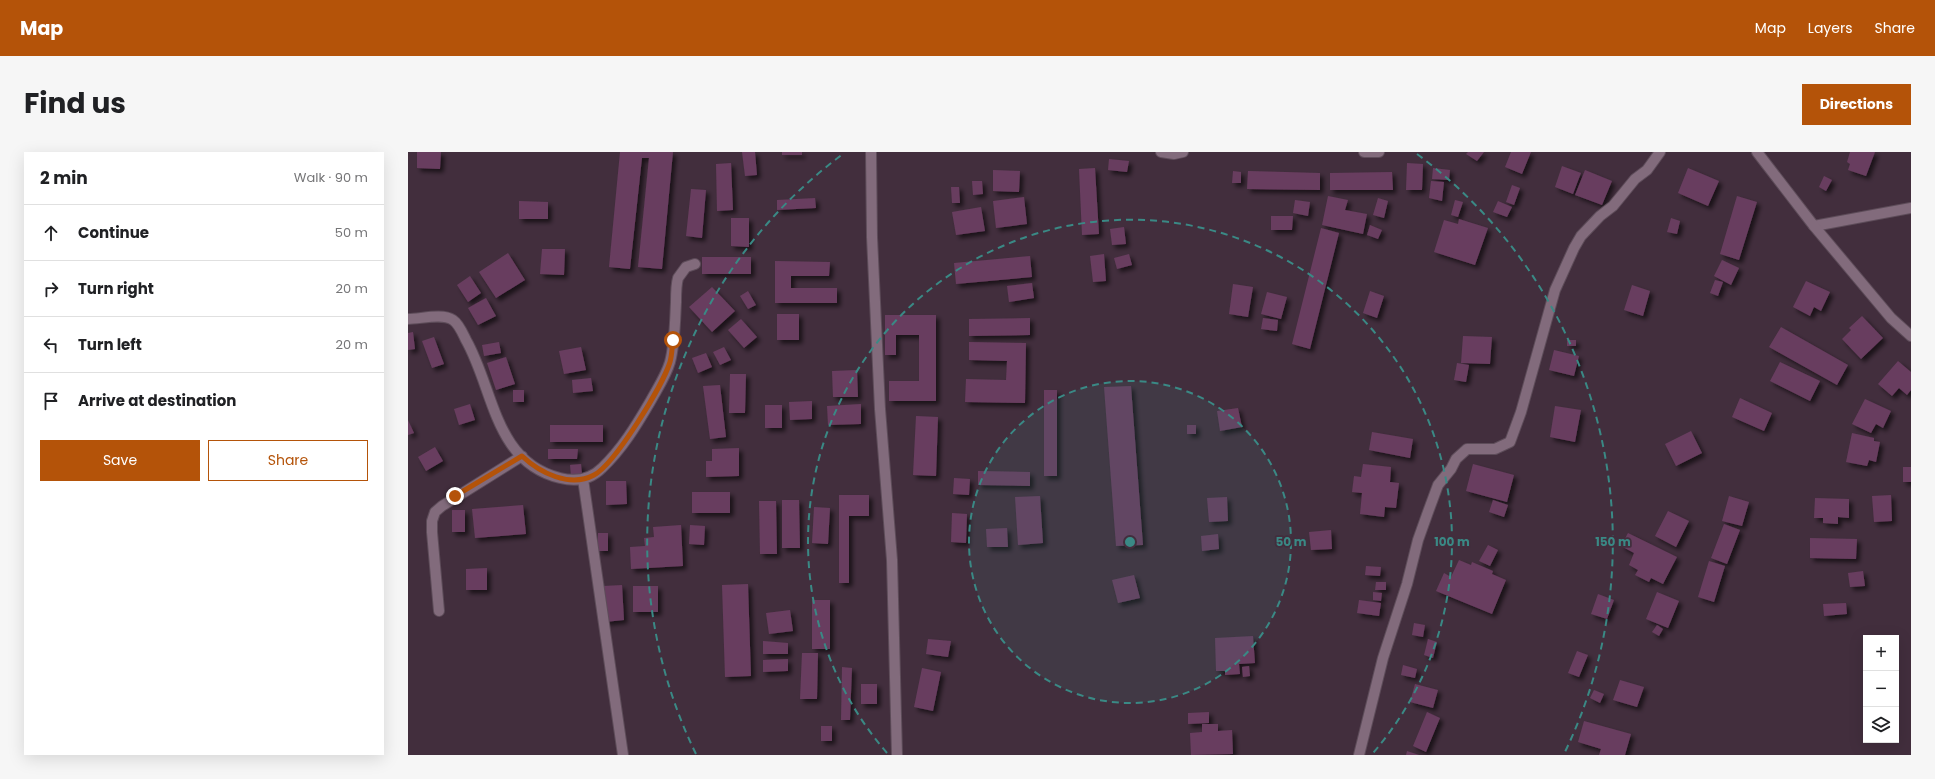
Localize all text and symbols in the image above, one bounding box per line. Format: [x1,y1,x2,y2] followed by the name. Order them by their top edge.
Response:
[20,15,63,42] text: Map
[1755,18,1786,38] text: Map
[1808,18,1852,38] text: Layers
[1874,18,1915,38] text: Share
[24,84,126,123] text: Find us
[1802,84,1911,125] button: Directions
[40,166,88,190] text: 2 min
[294,168,368,187] text: Walk · 90 m
[40,222,62,244] icon: ahead
[78,222,149,243] text: Continue
[335,223,368,242] text: 50 m
[40,278,62,300] icon: right
[78,278,154,299] text: Turn right
[335,279,368,298] text: 20 m
[664,331,682,349] route start
[40,334,62,356] icon: left
[78,334,142,355] text: Turn left
[335,335,368,354] text: 20 m
[40,390,62,412] icon: arrive
[78,390,236,411] text: Arrive at destination
[40,440,200,481] button: Save
[208,440,368,481] button: Share
[446,487,464,505] route end
[1276,533,1307,550] text: 50 m
[1434,533,1470,550] text: 100 m
[1595,533,1631,550] text: 150 m
[1123,535,1137,549] centre of rings
[1863,635,1899,743] map controls
[1863,635,1899,671] button: +
[1863,671,1899,707] button: −
[1863,707,1899,743] button: layers

